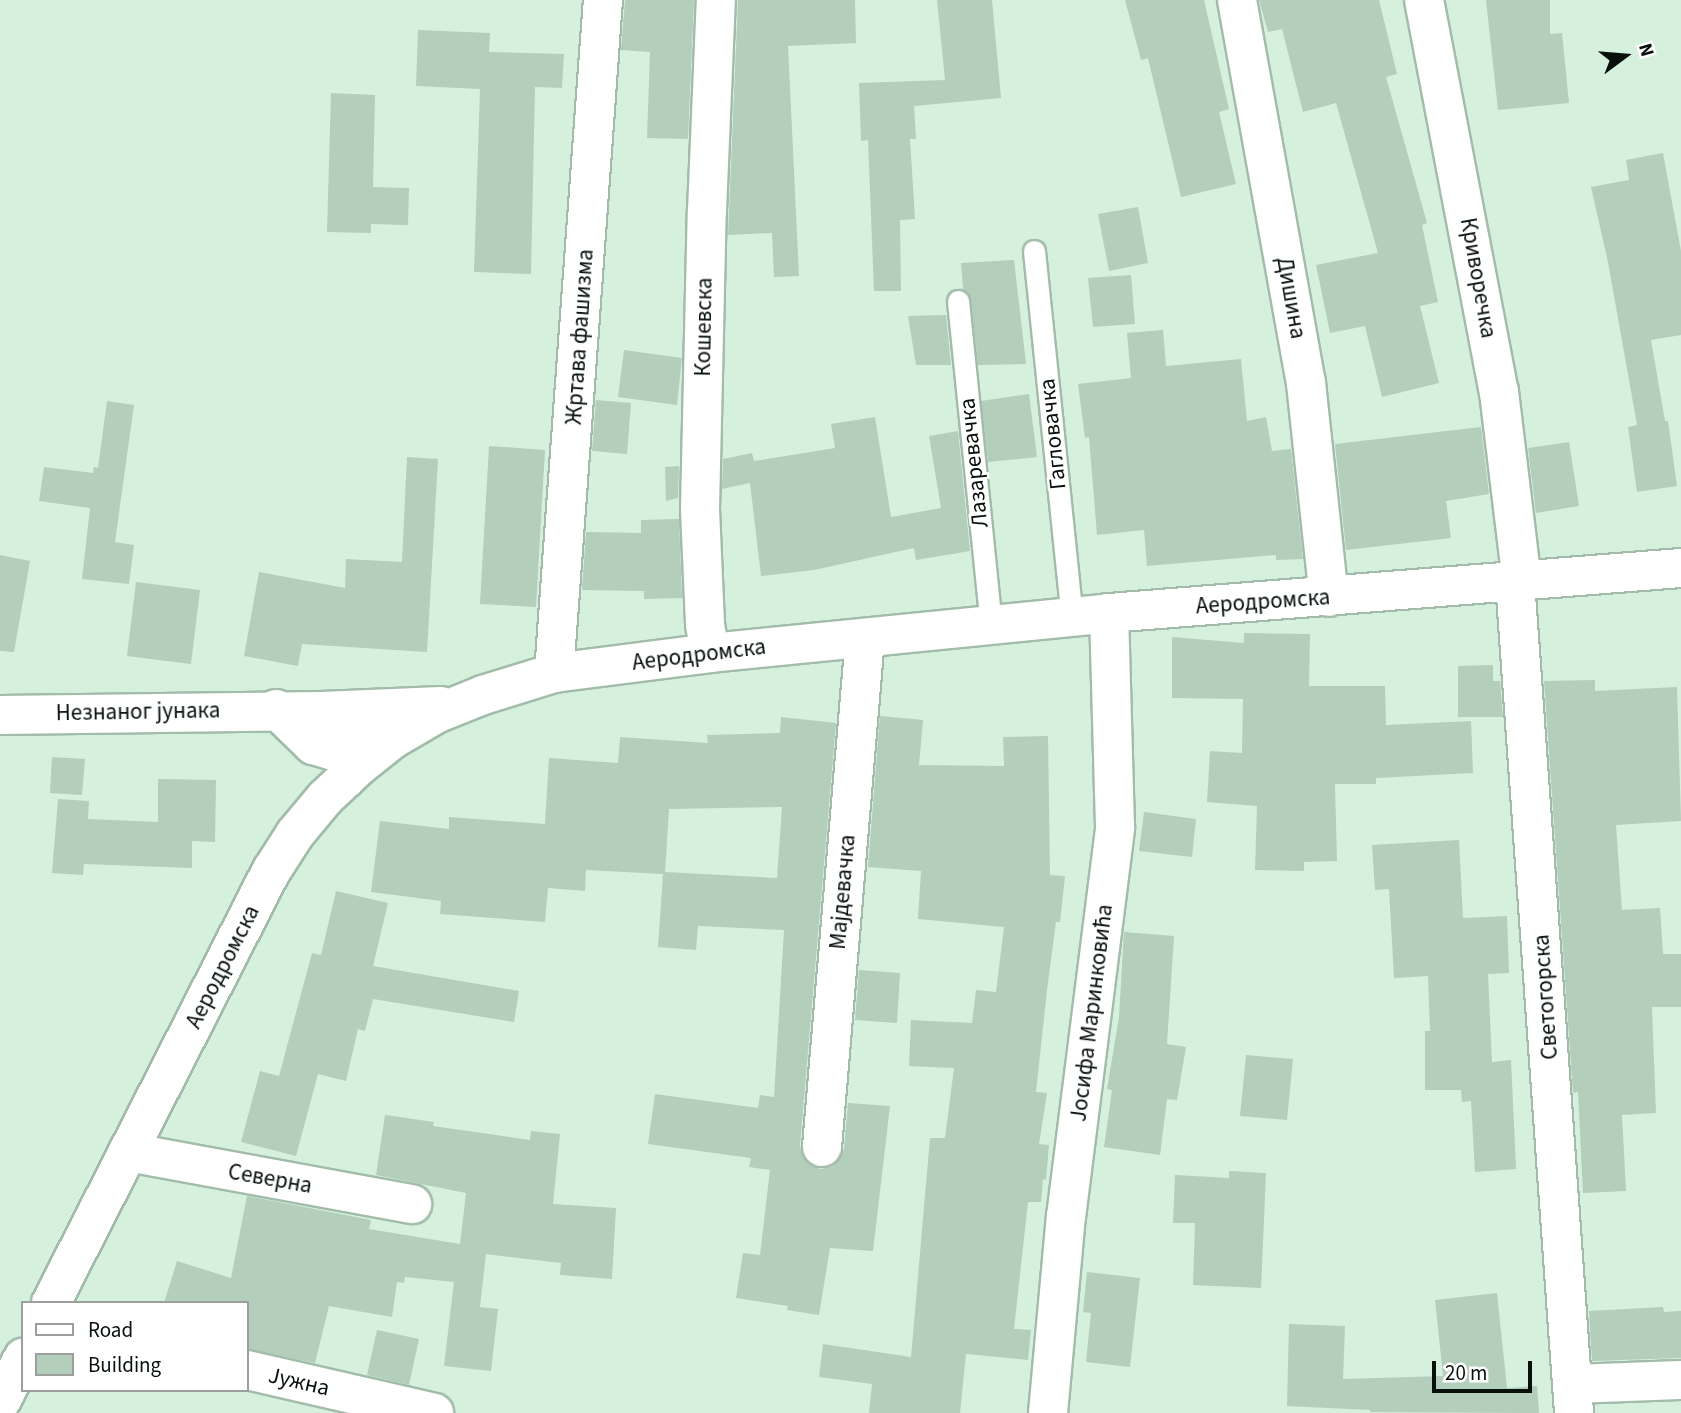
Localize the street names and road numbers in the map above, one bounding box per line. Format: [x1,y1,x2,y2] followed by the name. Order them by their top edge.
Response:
[1454,216,1502,340] street label: Криворечка
[560,248,600,426] street label: Жртава фашизма
[1270,255,1312,341] street label: Дишина
[689,277,719,377] street label: Кошевска
[1033,377,1073,491] street label: Гагловачка
[953,397,995,529] street label: Лазаревачка
[1195,584,1331,620] street label: Аеродромска
[630,633,768,677] street label: Аеродромска
[56,697,220,727] street label: Незнаног јунака
[824,833,862,951] street label: Мајдевачка
[180,901,266,1033] street label: Аеродромска
[1065,903,1119,1123] street label: Јосифа Маринковића
[1528,933,1564,1061] street label: Светогорска
[226,1158,314,1200] street label: Северна
[266,1362,332,1402] street label: Јужна

